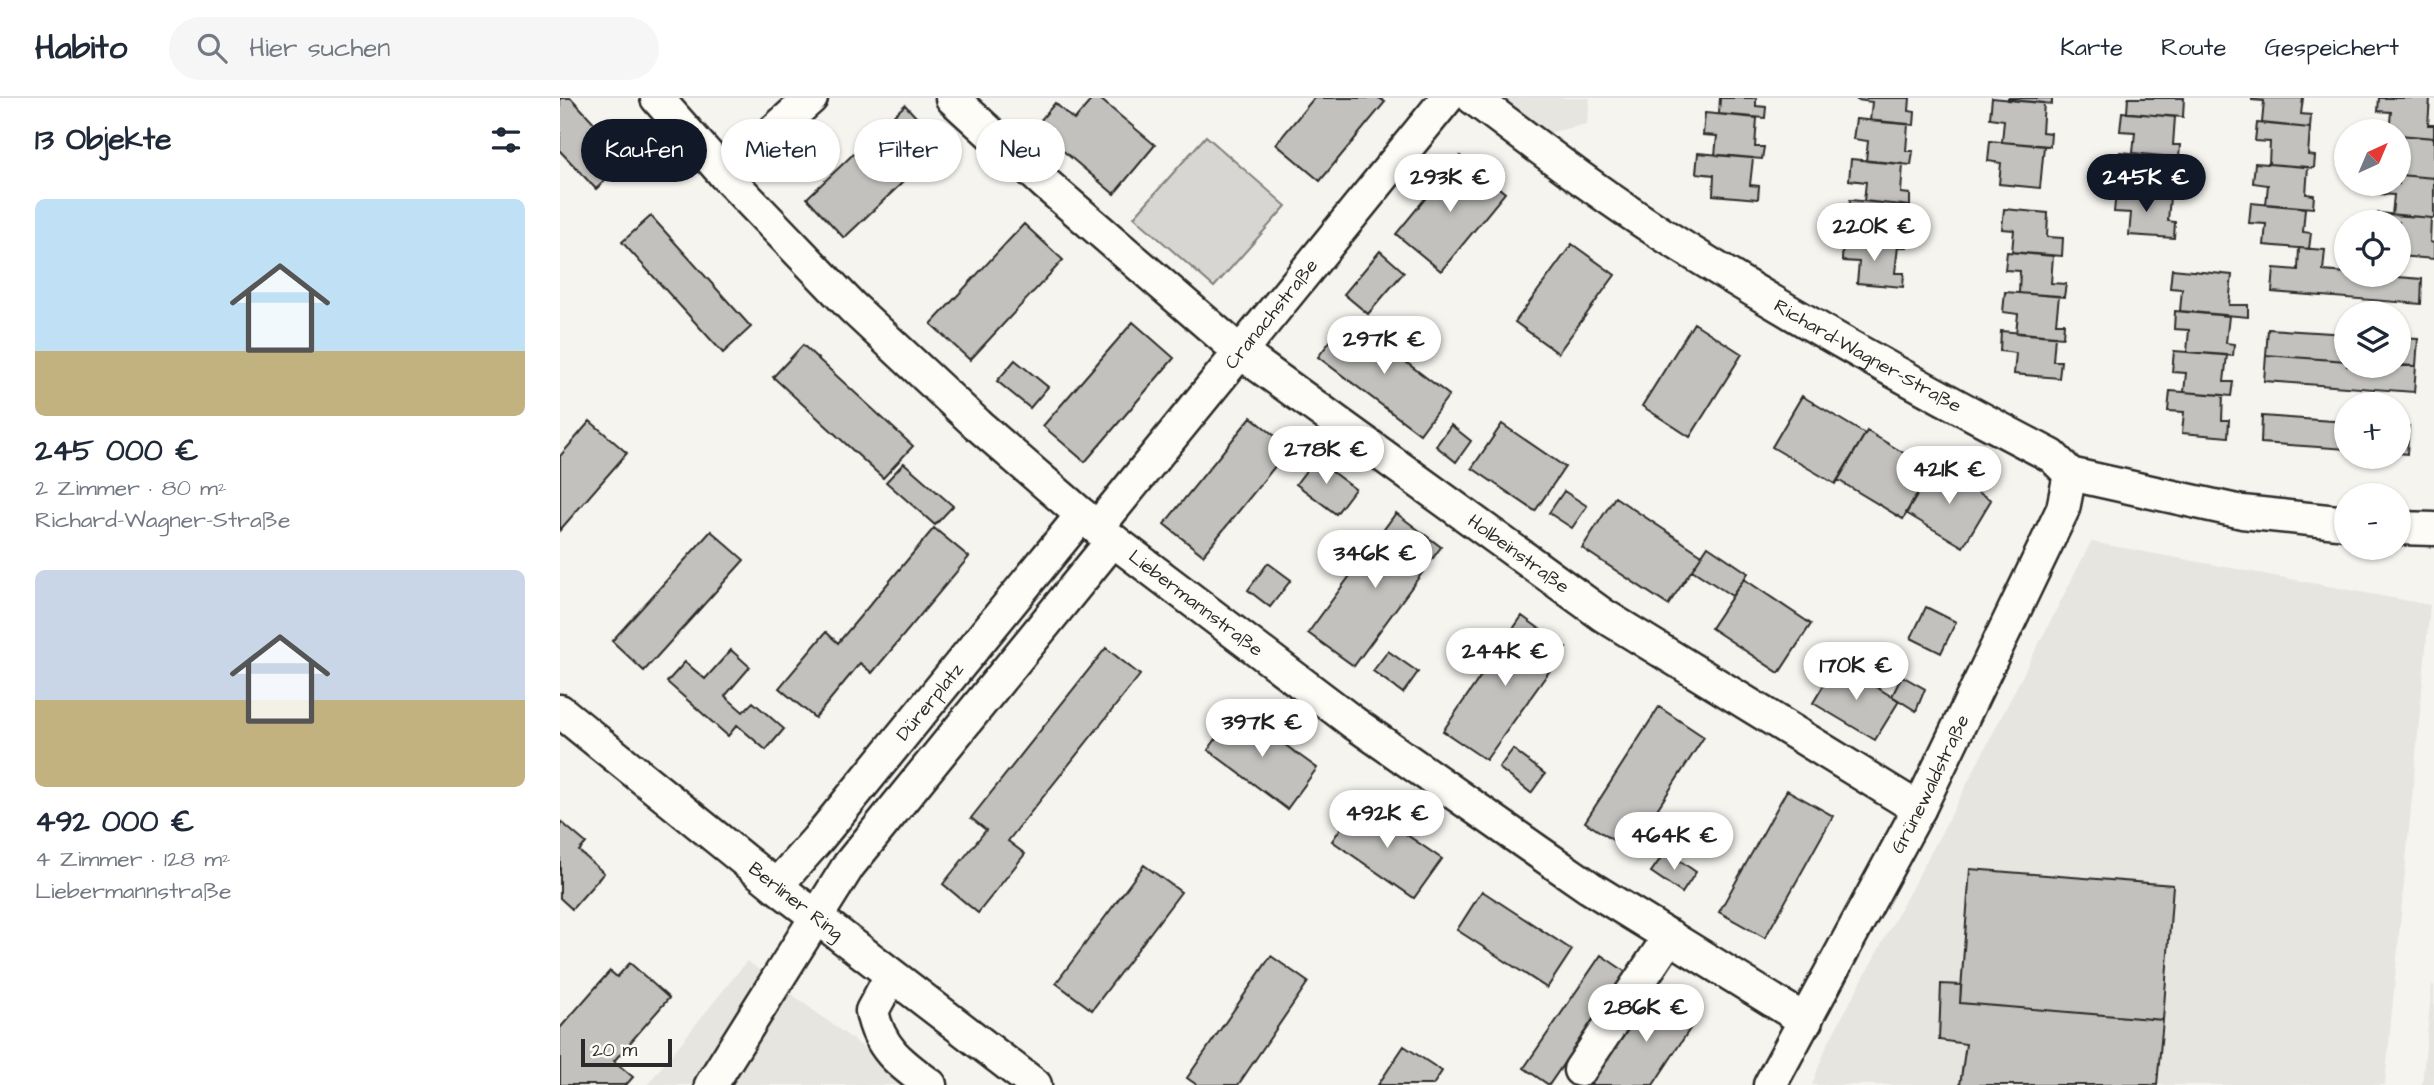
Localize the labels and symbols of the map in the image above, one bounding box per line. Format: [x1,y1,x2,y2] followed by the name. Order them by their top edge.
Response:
[2334,119,2412,196] north arrow
[1393,155,1507,214] pin: 293K €
[2089,155,2203,214] pin: 245K €
[1817,204,1931,263] pin: 220K €
[1218,253,1324,375] street label: Cranachstraße
[1769,292,1966,419] street label: Richard-Wagner-Straße
[1327,316,1441,376] pin: 297K €
[1269,426,1383,486] pin: 278K €
[1892,446,2006,506] pin: 421K €
[1462,508,1575,600] street label: Holbeinstraße
[1318,531,1432,590] pin: 346K €
[1123,543,1269,663] street label: Liebermannstraße
[1448,628,1562,688] pin: 244K €
[1799,642,1913,702] pin: 170K €
[890,657,970,747] street label: Dürerplatz
[1205,700,1319,759] pin: 397K €
[1884,710,1976,858] street label: Grünewaldstraße
[1330,790,1444,850] pin: 492K €
[1617,812,1731,872] pin: 464K €
[743,855,849,948] street label: Berliner Ring
[1589,984,1703,1044] pin: 286K €
[581,1036,672,1068] scale bar

